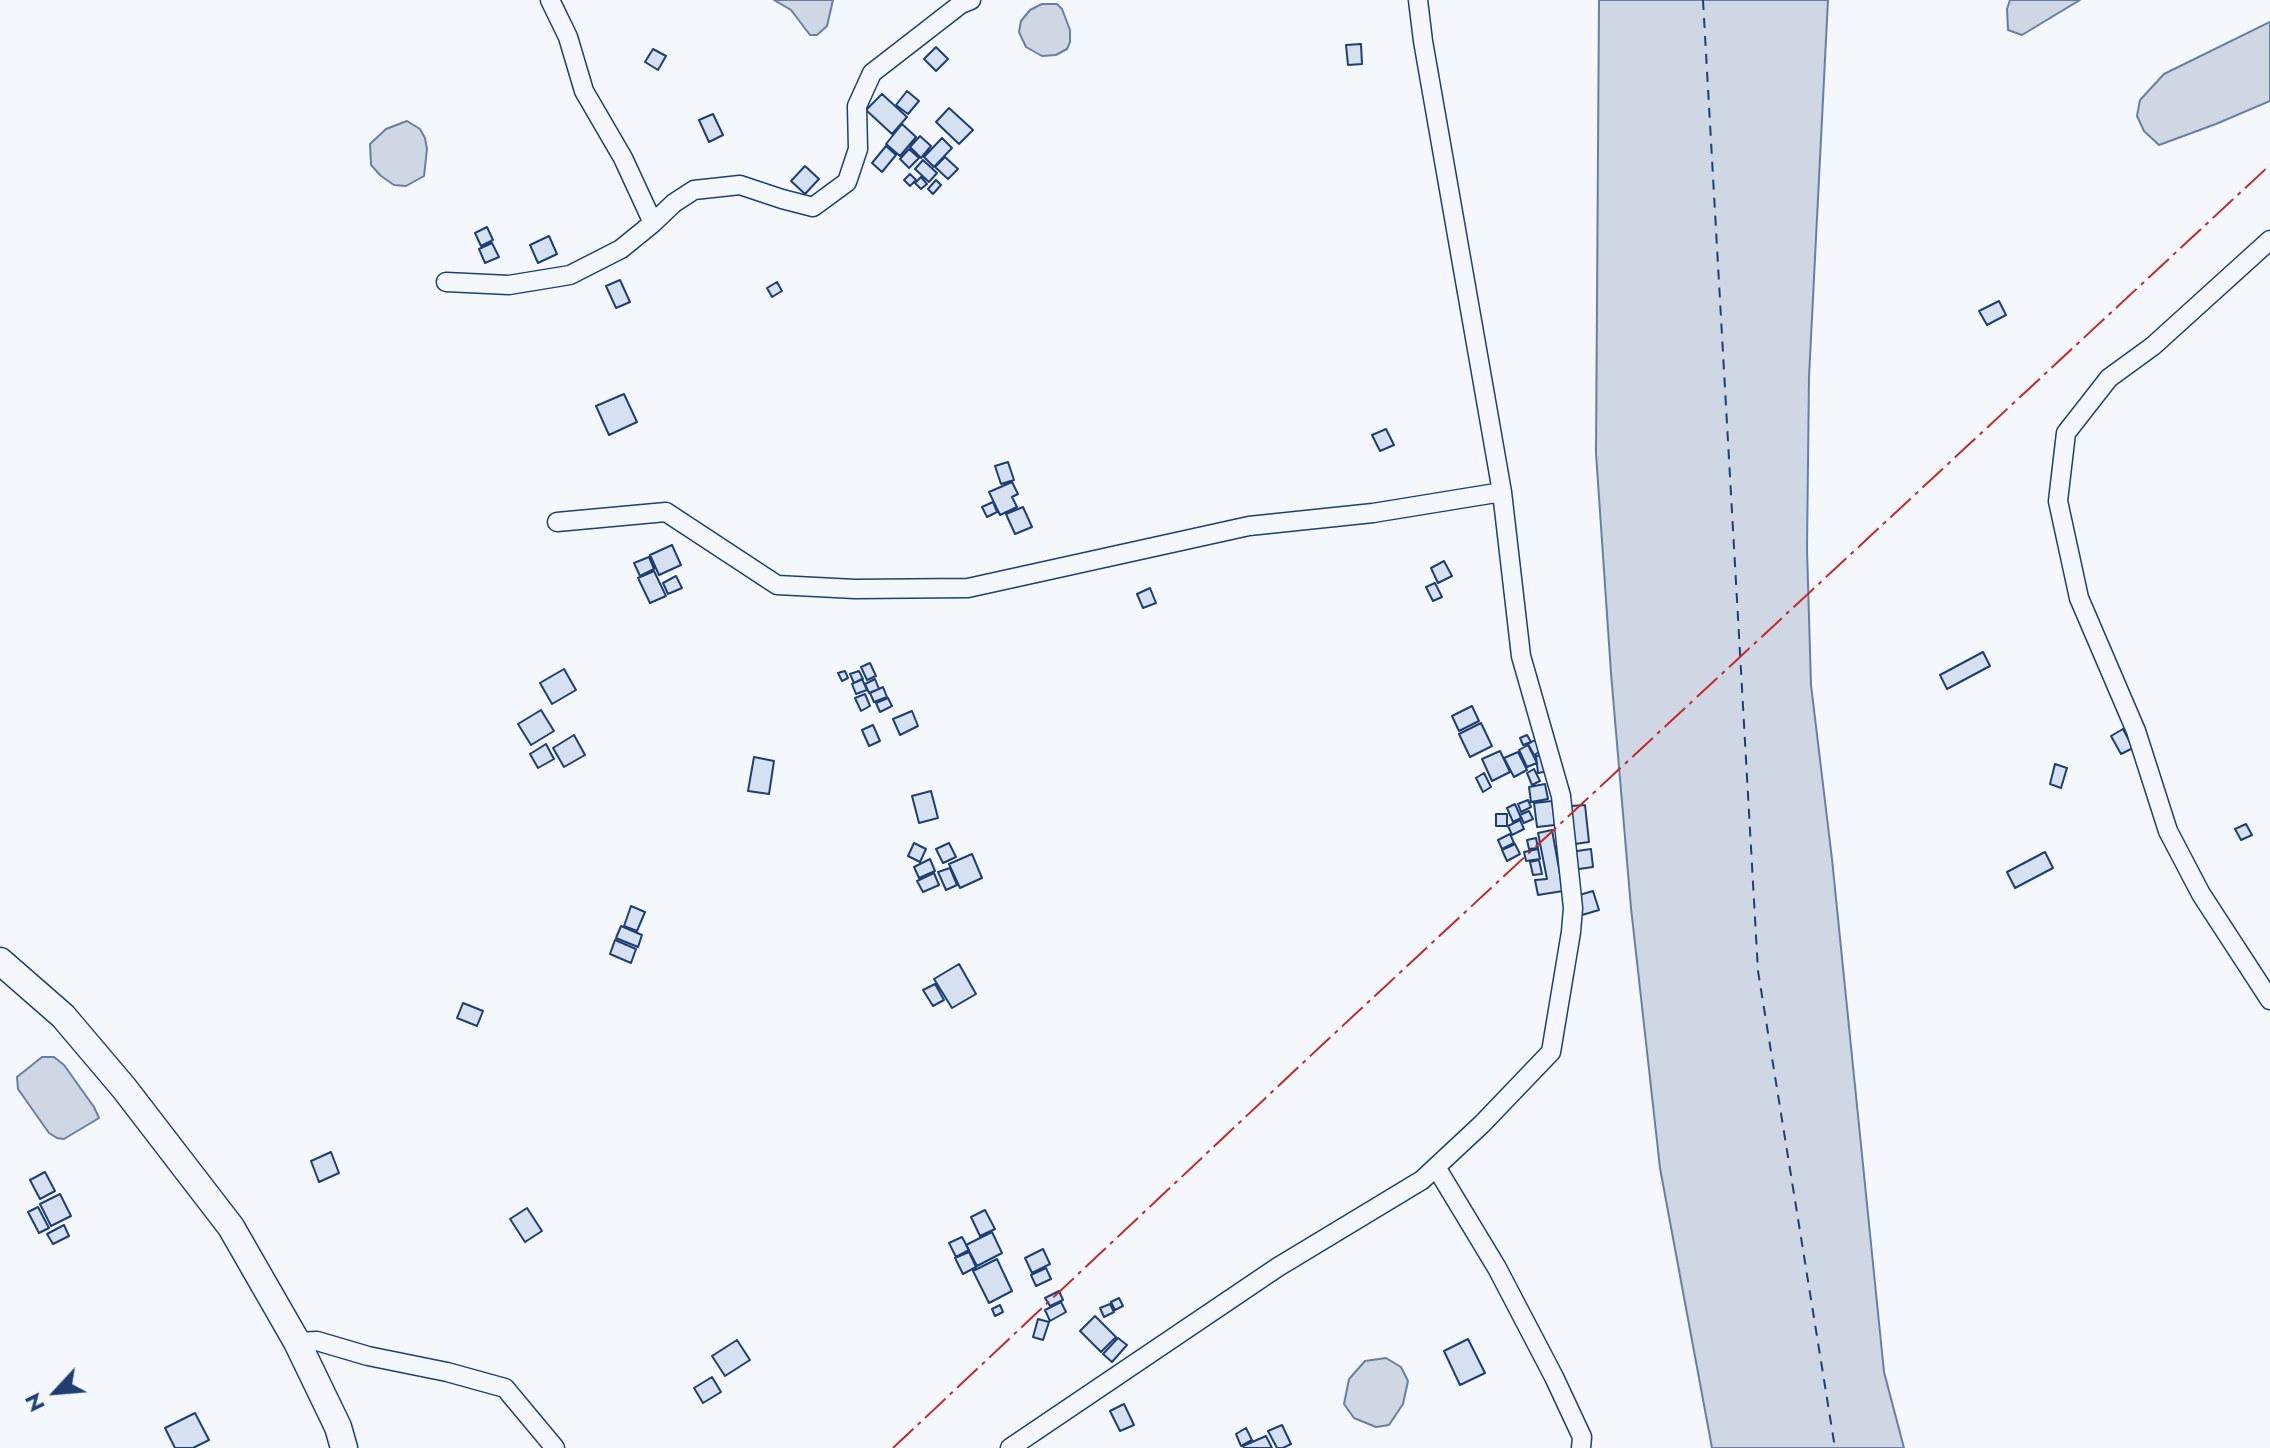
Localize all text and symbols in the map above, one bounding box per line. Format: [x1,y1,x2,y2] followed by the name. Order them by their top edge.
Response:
[16,1352,96,1432] north arrow
[16,1388,53,1417] text: N

